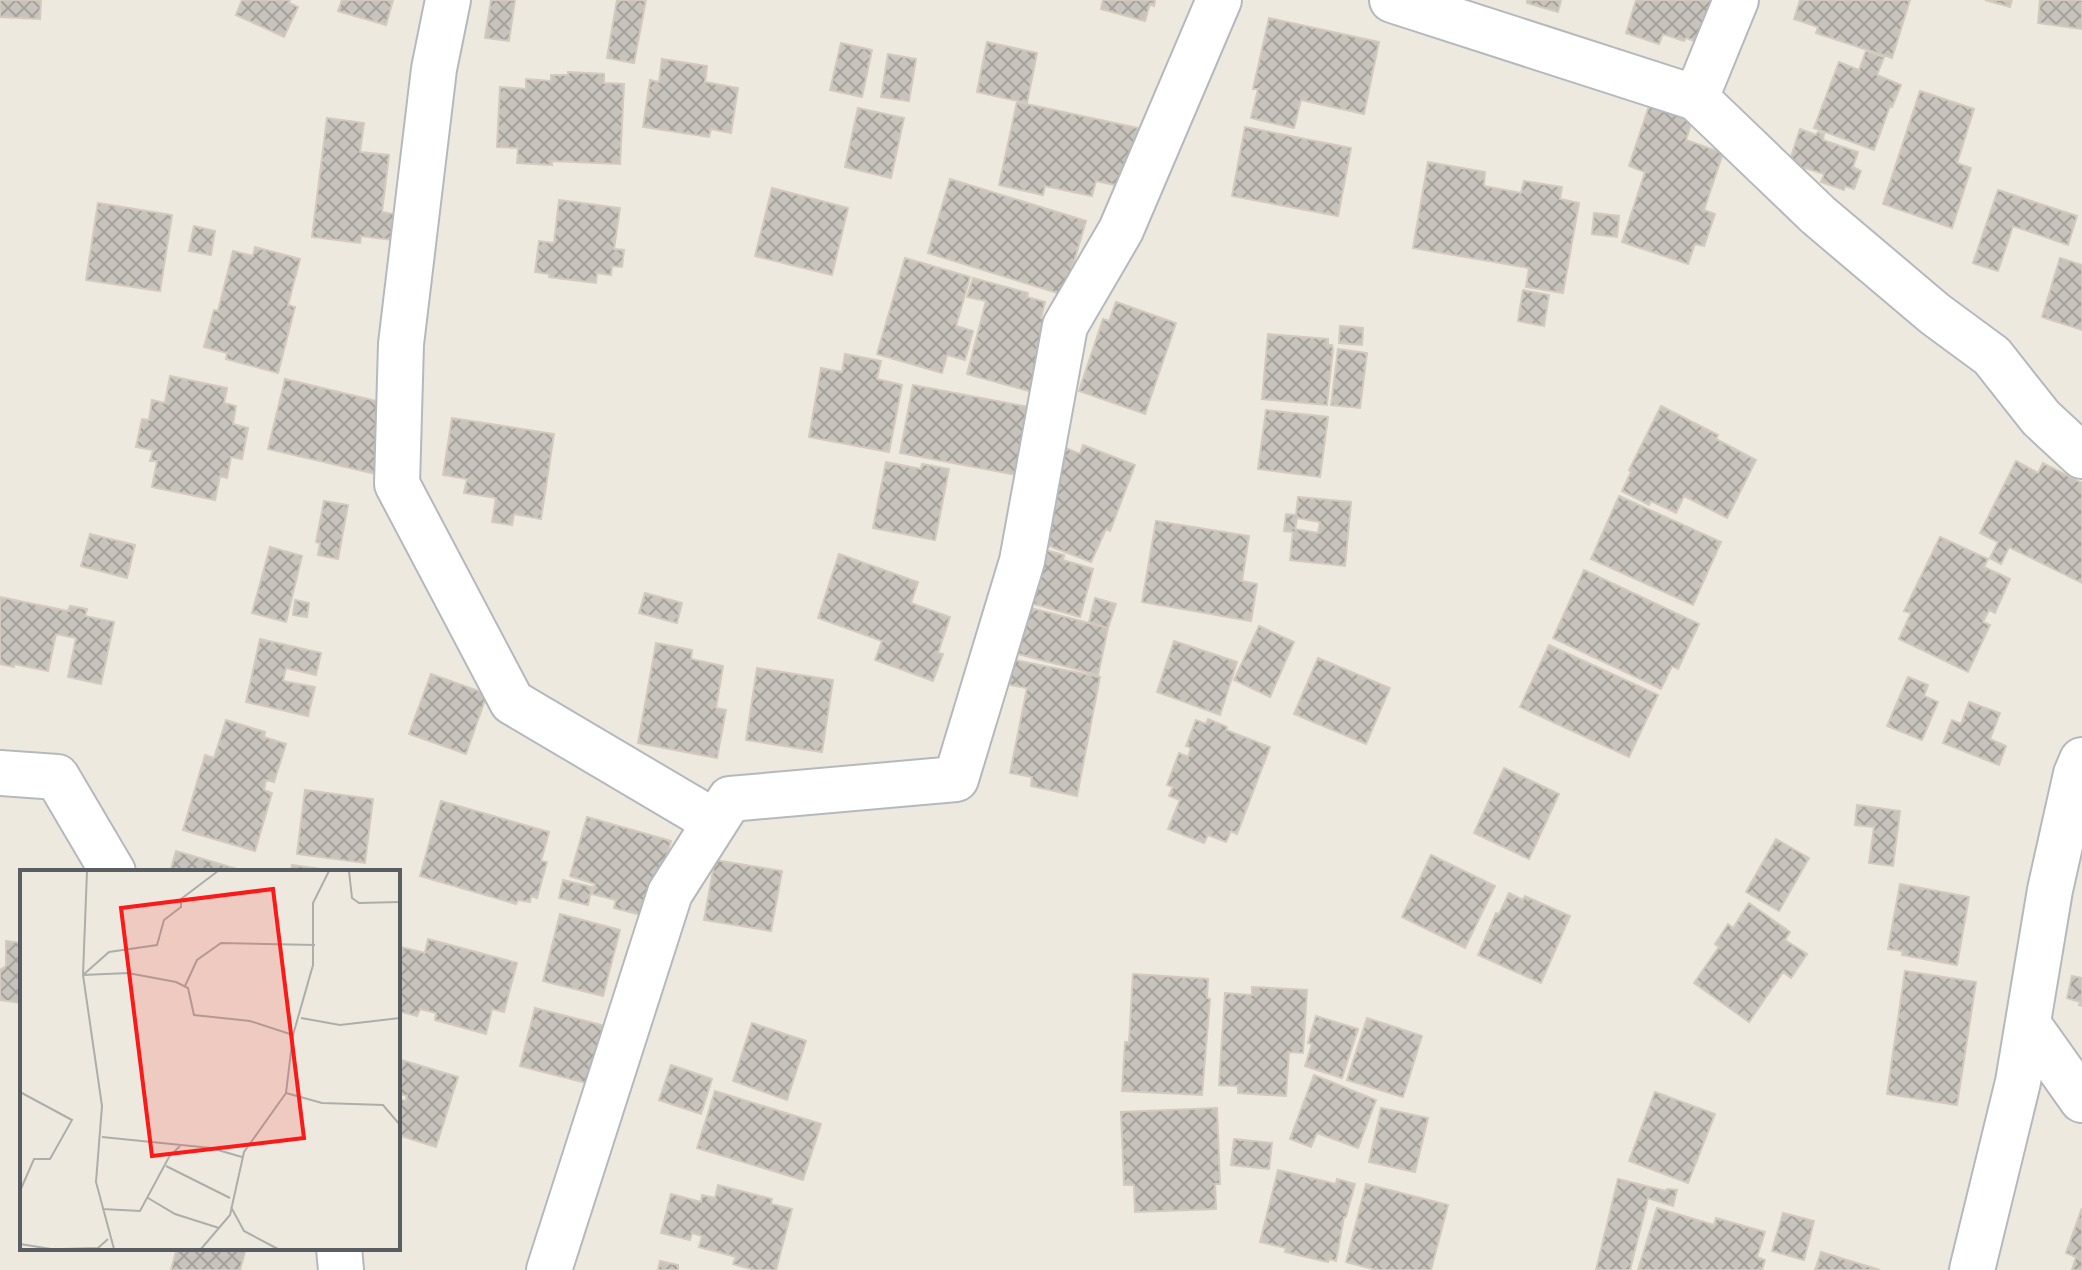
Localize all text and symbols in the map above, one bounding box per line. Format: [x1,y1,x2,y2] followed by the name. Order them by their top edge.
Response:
[20,870,400,1250] inset map

